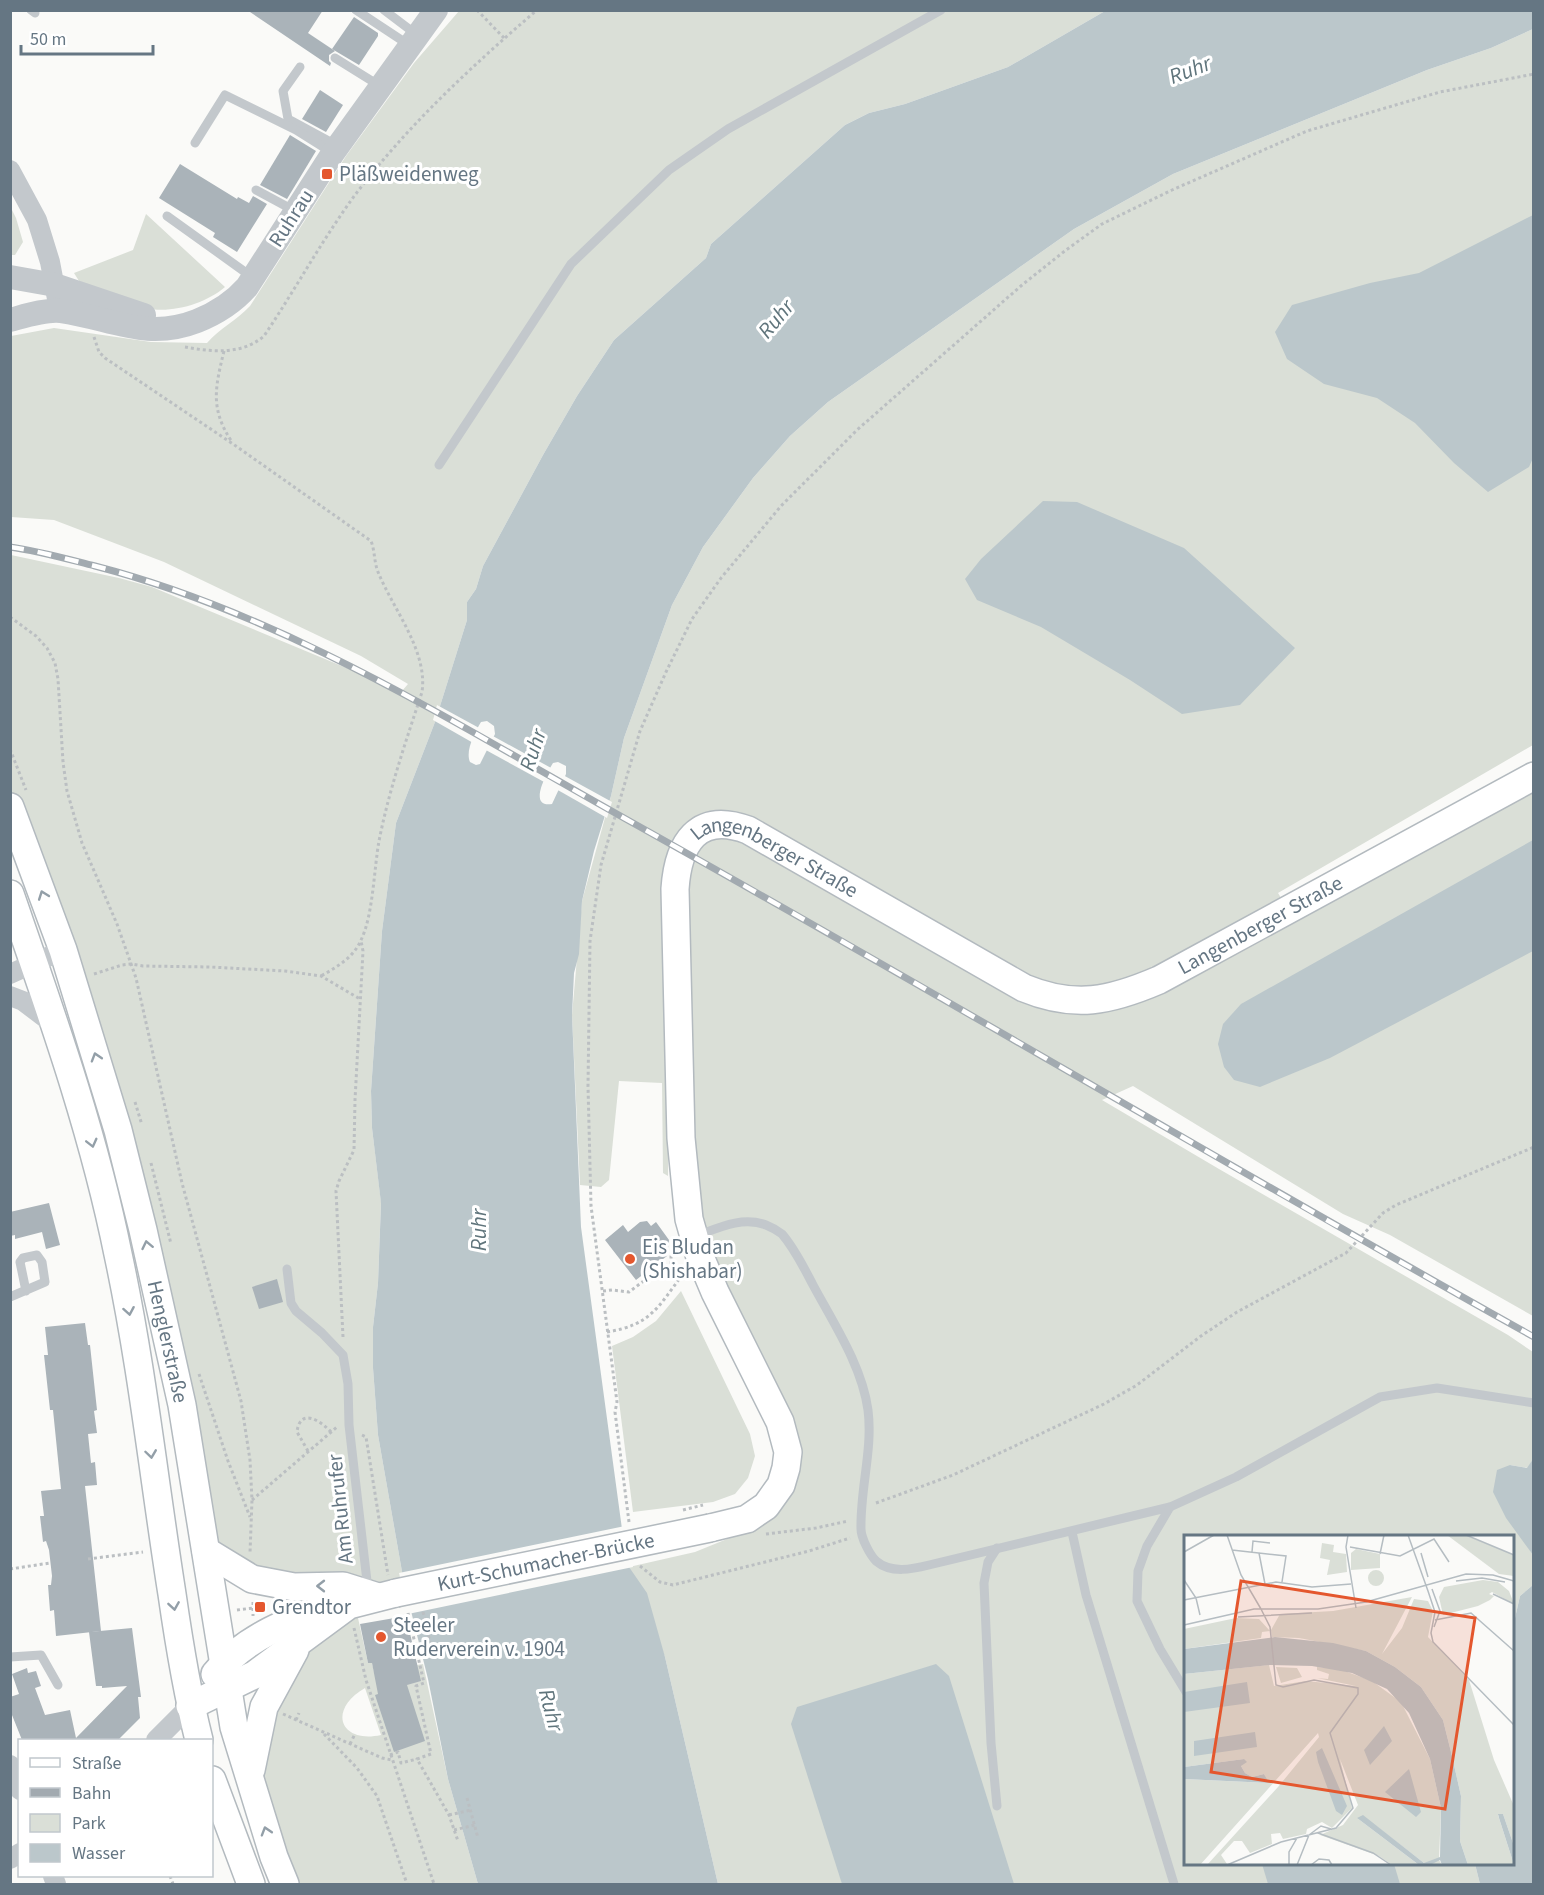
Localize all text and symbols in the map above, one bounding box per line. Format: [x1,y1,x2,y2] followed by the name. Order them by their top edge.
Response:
[21,18,153,56] scale bar
[30,27,66,52] text: 50 m
[1164,47,1217,93] water label: Ruhr
[339,159,479,189] place label: Pläßweidenweg
[320,167,334,181] marker: Pläßweidenweg
[261,183,321,253] street label: Ruhrau
[750,291,803,346] water label: Ruhr
[511,723,555,775] water label: Ruhr
[683,809,864,905] street label: Langenberger Straße
[1172,868,1348,982] street label: Langenberger Straße
[38,890,50,901] one-way arrow
[90,1052,103,1063] one-way arrow
[84,1138,97,1148] one-way arrow
[463,1207,495,1251] water label: Ruhr
[642,1232,743,1286] place label: Eis Bludan (Shishabar)
[141,1240,154,1250] one-way arrow
[623,1252,637,1266] marker: Eis Bludan (Shishabar)
[140,1277,196,1406] street label: Henglerstraße
[122,1306,135,1316] one-way arrow
[145,1450,157,1459] one-way arrow
[319,1452,361,1565] street label: Am Ruhrufer
[435,1525,657,1599] street label: Kurt-Schumacher-Brücke
[1184,1535,1514,1865] inset map
[317,1580,326,1592] one-way arrow
[272,1592,352,1622] place label: Grendtor
[253,1600,267,1614] marker: Grendtor
[167,1601,179,1611] one-way arrow
[393,1610,565,1664] place label: Steeler Ruderverein v. 1904
[374,1630,388,1644] marker: Steeler Ruderverein v. 1904
[530,1685,572,1736] water label: Ruhr
[18,1739,213,1877] legend
[72,1751,122,1776] text: Straße
[72,1781,111,1806] text: Bahn
[72,1811,106,1836] text: Park
[261,1826,273,1837] one-way arrow
[72,1841,126,1866] text: Wasser

